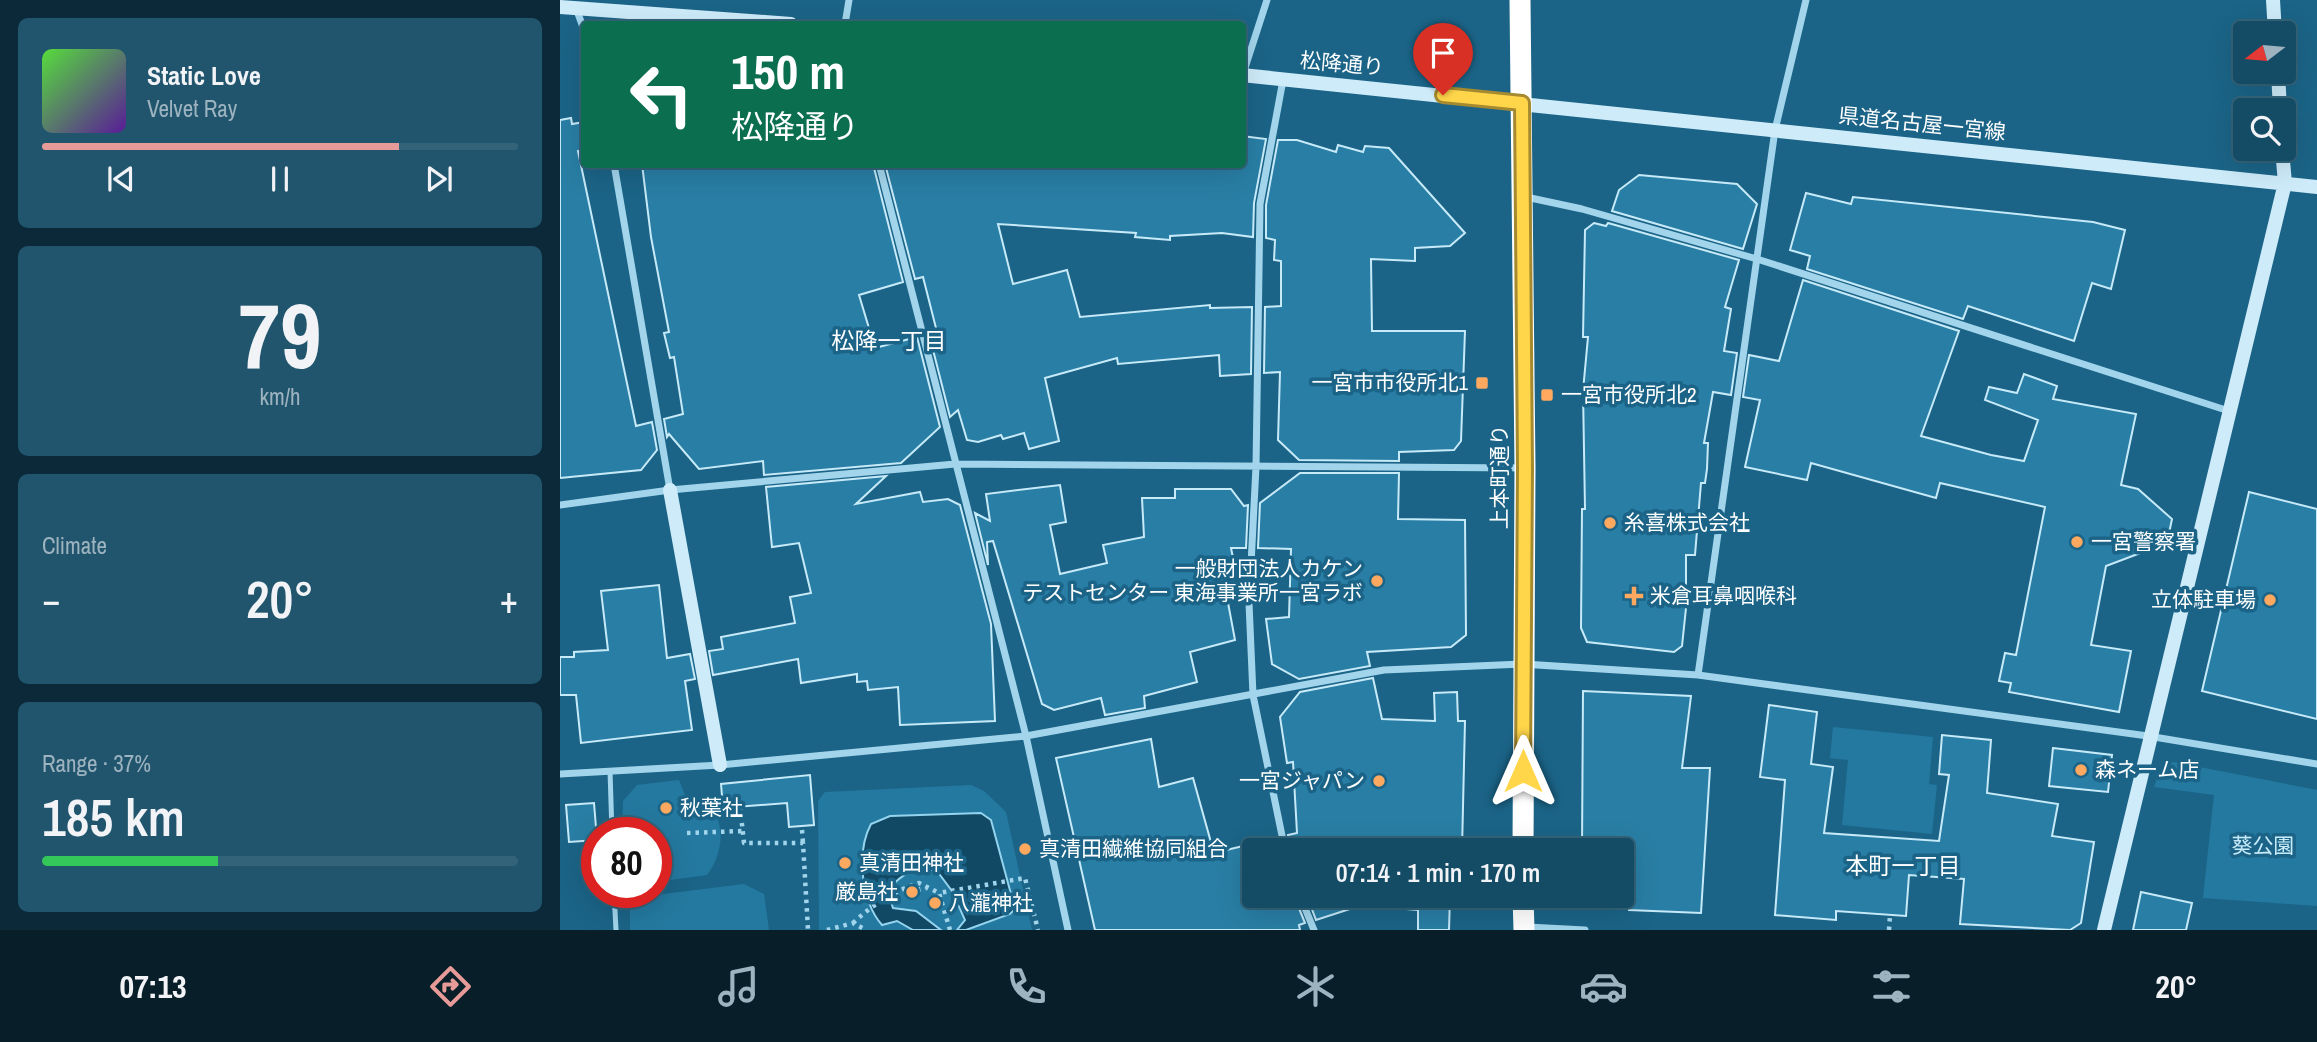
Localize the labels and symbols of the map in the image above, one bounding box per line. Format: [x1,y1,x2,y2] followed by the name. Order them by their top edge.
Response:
[2233,21,2296,84] north arrow
[1413,23,1473,95] pin
[1299,45,1385,82] street label: 松降通り
[1837,100,2007,147] street label: 県道名古屋一宮線
[832,325,947,356] district label: 松降一丁目
[1311,368,1468,397] place label: 一宮市市役所北1
[1474,375,1490,391] marker: 一宮市市役所北1
[1561,380,1697,409] place label: 一宮市役所北2
[1539,387,1555,403] marker: 一宮市役所北2
[1485,425,1514,530] street label: 上本町通り
[1624,508,1750,537] place label: 糸喜株式会社
[1602,515,1618,531] marker: 糸喜株式会社
[2091,527,2196,556] place label: 一宮警察署
[2069,534,2085,550] marker: 一宮警察署
[1022,554,1363,607] place label: 一般財団法人カケン テストセンター 東海事業所一宮ラボ
[1369,573,1385,589] marker: 一般財団法人カケン テストセンター 東海事業所一宮ラボ
[1650,581,1797,610] place label: 米倉耳鼻咽喉科
[2151,585,2256,614] place label: 立体駐車場
[1624,586,1644,606] marker: 米倉耳鼻咽喉科
[2262,592,2278,608] marker: 立体駐車場
[1486,734,1560,808] position arrow
[2095,755,2199,784] place label: 森ネーム店
[2073,762,2089,778] marker: 森ネーム店
[1239,766,1365,795] place label: 一宮ジャパン
[1371,773,1387,789] marker: 一宮ジャパン
[680,793,743,822] place label: 秋葉社
[658,800,674,816] marker: 秋葉社
[581,817,672,908] speed limit sign: 80
[2232,831,2295,860] park label: 葵公園
[1039,834,1228,863] place label: 真清田繊維協同組合
[1017,841,1033,857] marker: 真清田繊維協同組合
[859,848,964,877] place label: 真清田神社
[1846,850,1961,881] district label: 本町一丁目
[837,855,853,871] marker: 真清田神社
[835,877,898,906] place label: 厳島社
[904,884,920,900] marker: 厳島社
[949,888,1033,917] place label: 八瀧神社
[927,895,943,911] marker: 八瀧神社

